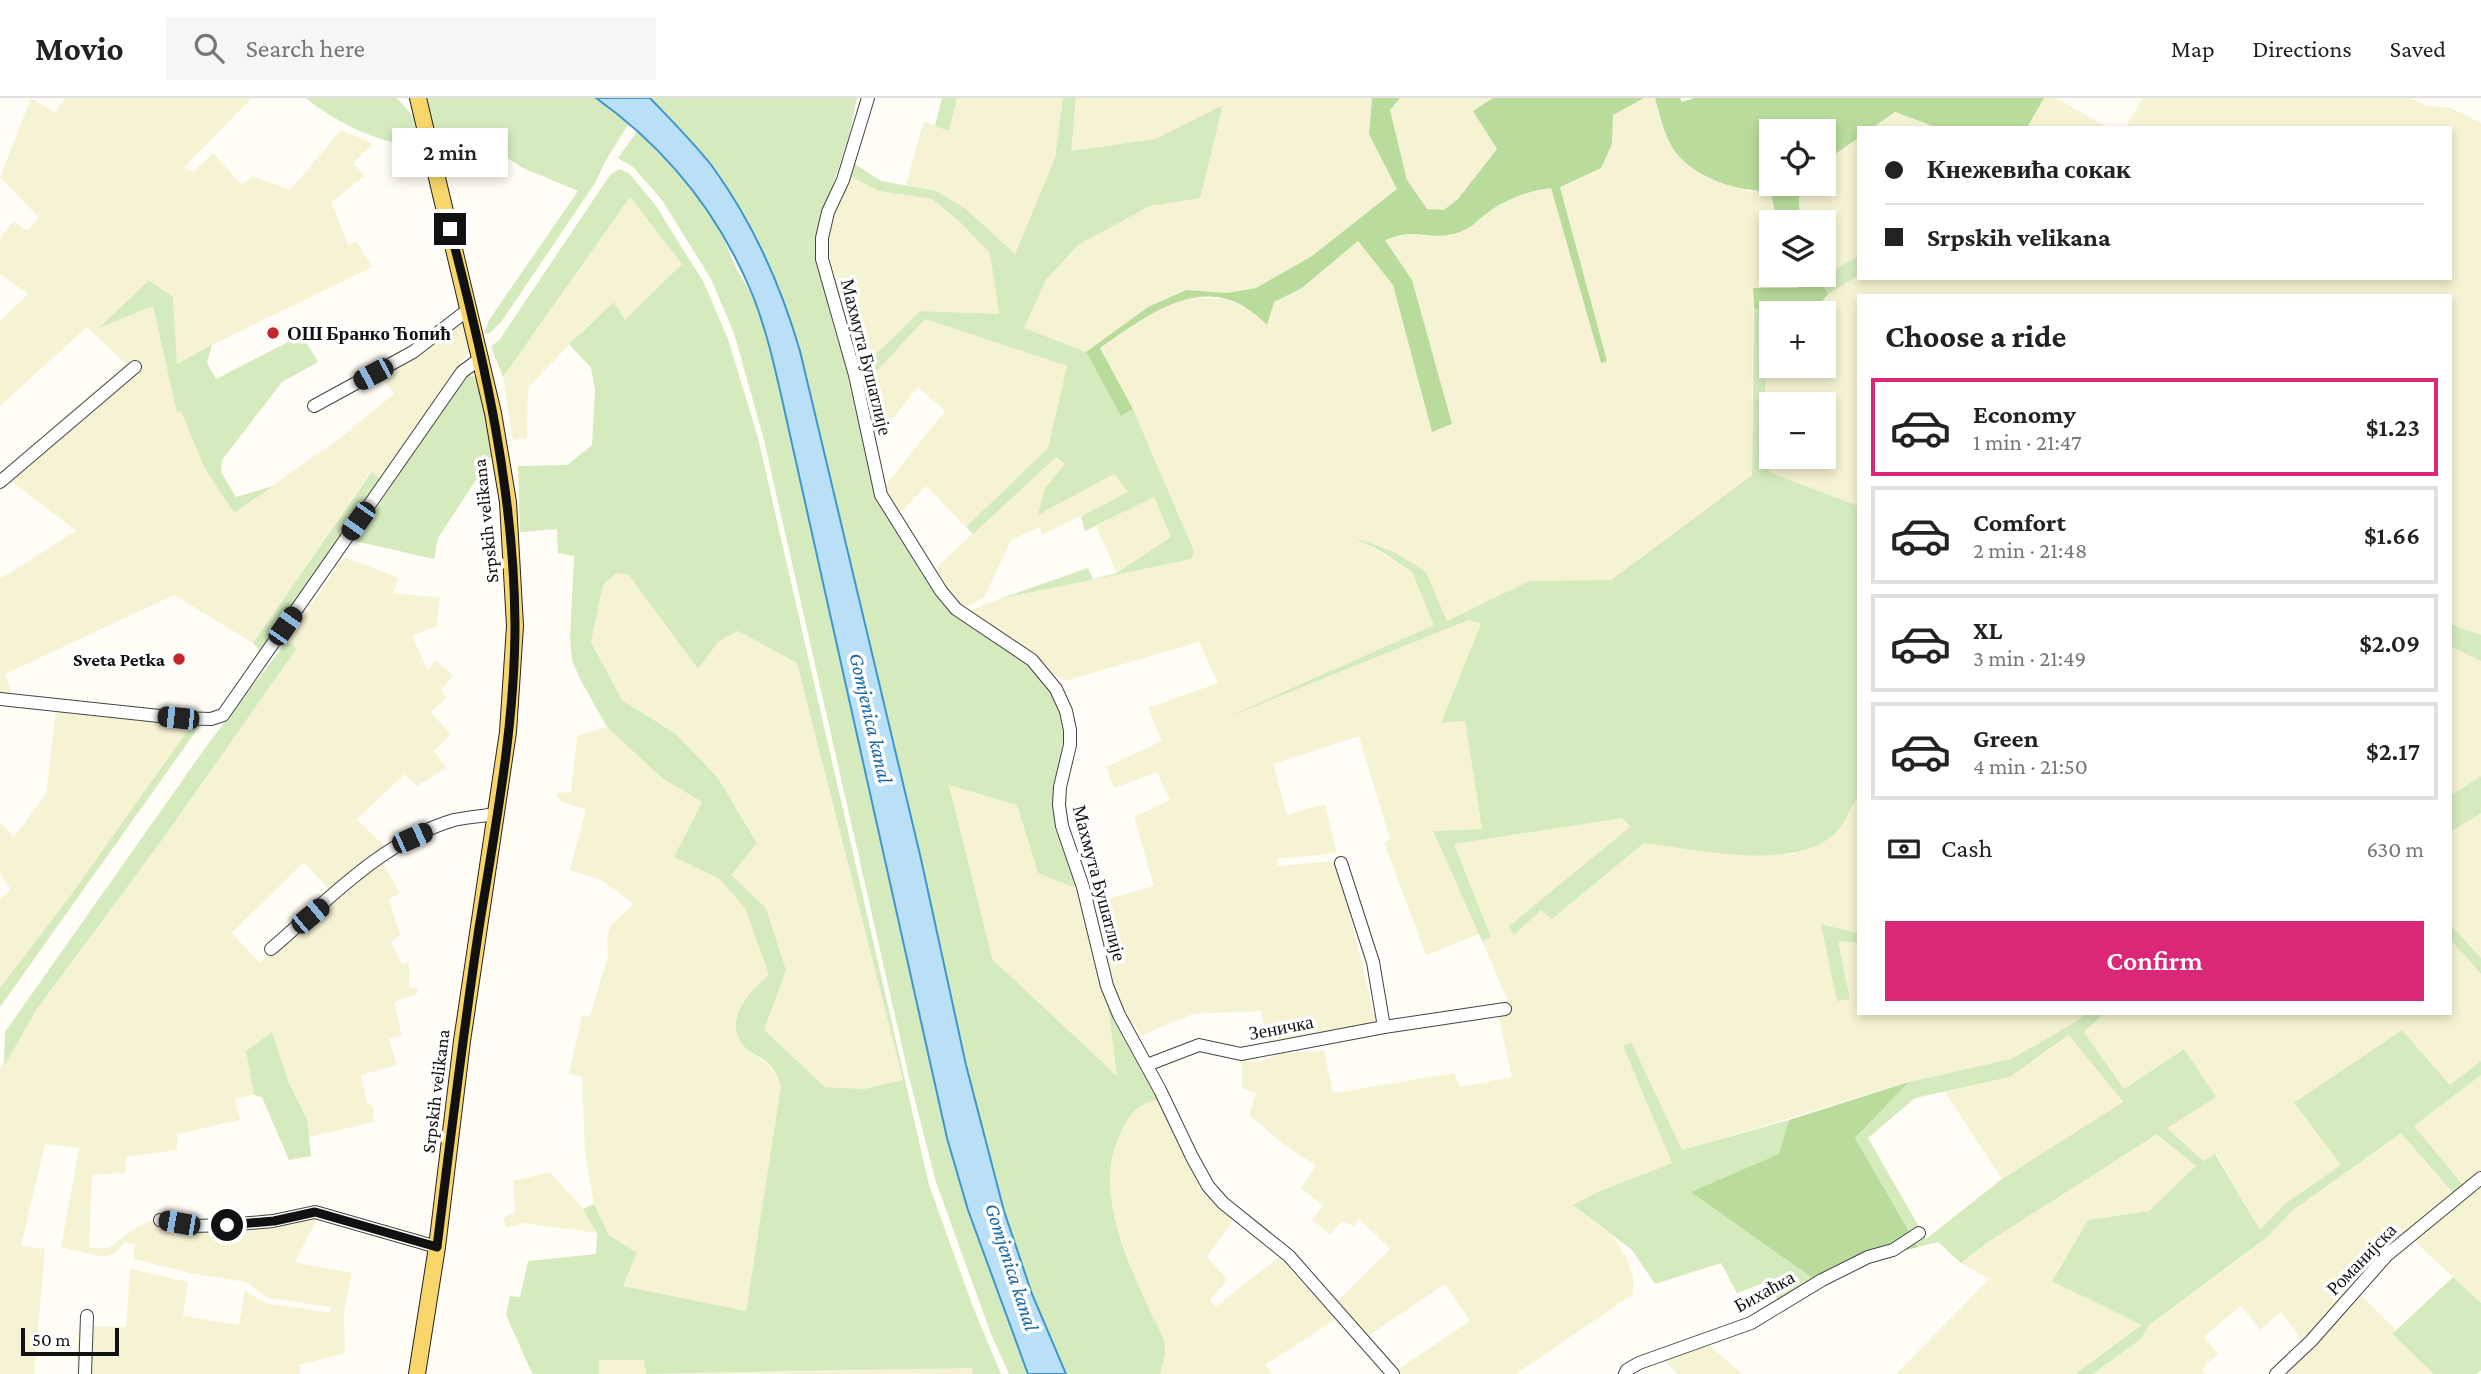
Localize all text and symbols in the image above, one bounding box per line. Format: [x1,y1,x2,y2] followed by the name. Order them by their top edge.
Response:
[166,17,656,80] search box
[190,29,228,67] icon: search
[35,30,124,67] text: Movio
[246,34,365,63] text: Search here
[2171,35,2215,62] text: Map
[2253,35,2352,62] text: Directions
[2390,35,2446,62] text: Saved
[1759,119,1836,469] map controls
[1759,119,1836,196] button: locate
[392,128,508,176] callout: 2 min
[423,139,477,165] text: 2 min
[1927,155,2131,184] text: Кнежевића сокак
[1759,210,1836,287] button: layers
[434,213,466,245] route end
[1927,223,2111,252] text: Srpskih velikana
[837,277,896,438] street label: Махмута Бушатлије
[1759,301,1836,378] button: +
[1885,318,2066,354] text: Choose a ride
[287,323,451,344] place label: ОШ Бранко Ћопић
[265,325,281,341] marker: ОШ Бранко Ћопић
[350,355,397,393] car
[1759,392,1836,469] button: −
[1889,396,1952,459] icon: car
[1973,400,2076,429] text: Economy
[2366,413,2420,442] text: $1.23
[1973,429,2082,455] text: 1 min · 21:47
[469,458,502,584] street label: Srpskih velikana
[338,498,379,544] car
[1889,504,1952,567] icon: car
[1973,508,2066,537] text: Comfort
[2364,521,2420,550] text: $1.66
[1973,537,2087,563] text: 2 min · 21:48
[265,603,306,649] car
[1889,612,1952,675] icon: car
[1973,616,2002,645] text: XL
[2359,629,2420,658] text: $2.09
[1973,645,2086,671] text: 3 min · 21:49
[73,649,166,670] place label: Sveta Petka
[171,651,187,667] marker: Sveta Petka
[844,651,898,786] water label: Gomjenica kanal
[157,705,200,731] car
[1889,720,1952,783] icon: car
[1973,724,2039,753] text: Green
[2366,737,2420,766] text: $2.17
[1973,753,2088,779] text: 4 min · 21:50
[1069,803,1130,963] street label: Махмута Бушатлије
[389,820,436,856] car
[1885,830,1923,868] icon: cash
[1941,834,1992,863] text: Cash
[2366,836,2424,862] text: 630 m
[288,894,333,938] car
[1885,921,2424,1001] button: Confirm
[1247,1011,1316,1044] street label: Зеничка
[417,1028,454,1154] street label: Srpskih velikana
[980,1200,1044,1335] water label: Gomjenica kanal
[157,1209,202,1237] car
[211,1209,243,1241] route start
[2322,1219,2401,1299] street label: Романијска
[1730,1266,1799,1317] street label: Бихаћка
[21,1325,119,1357] scale bar
[32,1329,71,1350] text: 50 m

